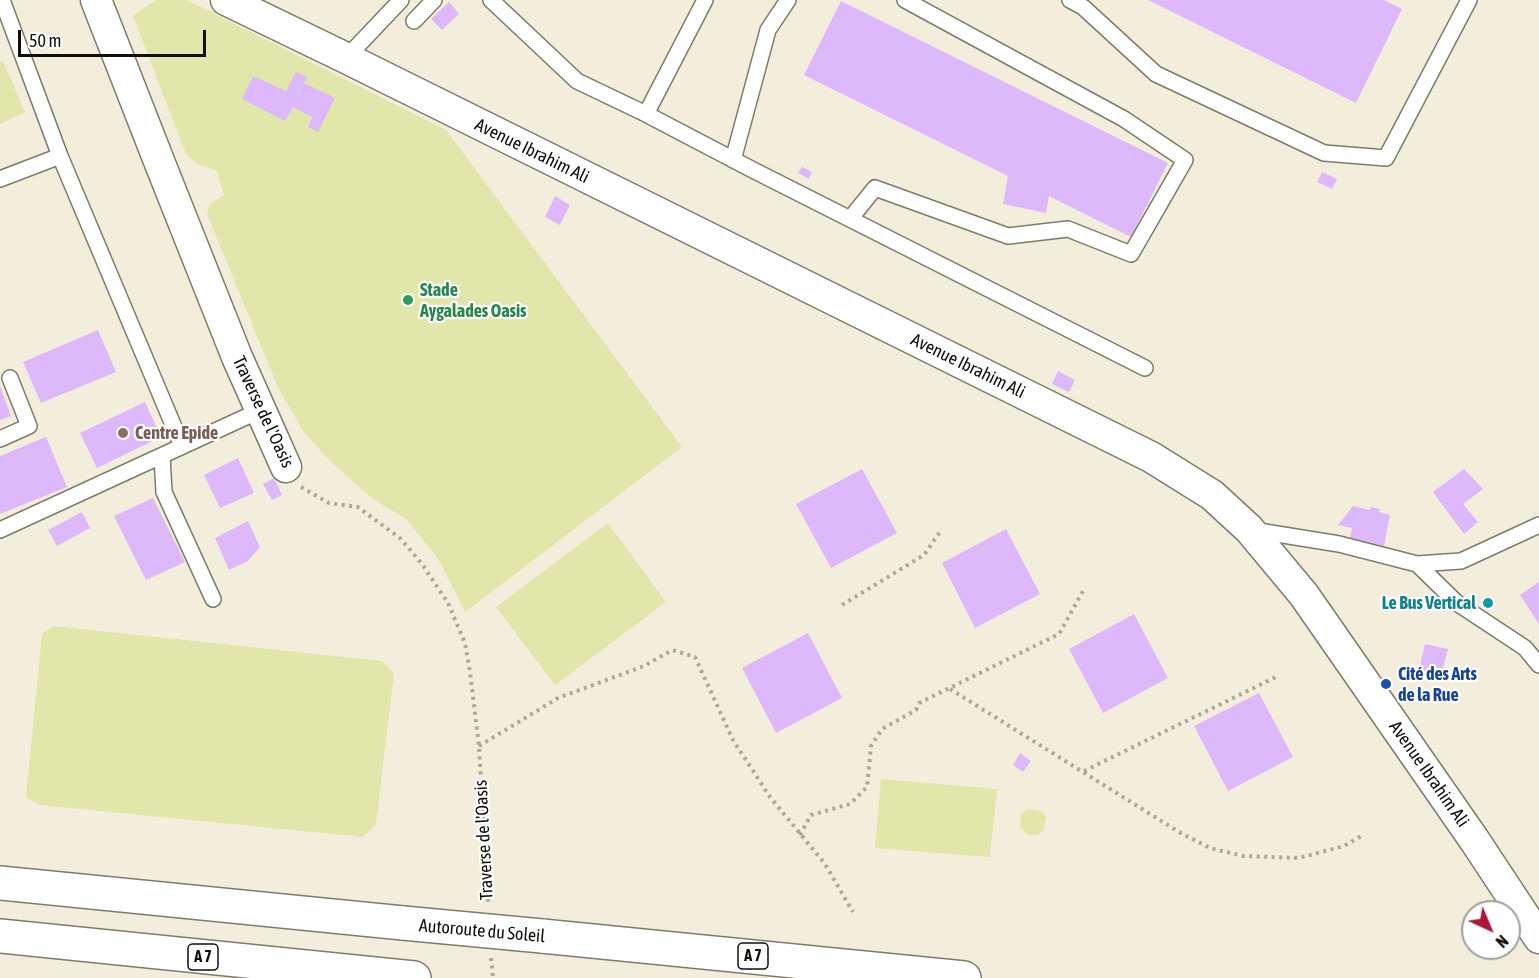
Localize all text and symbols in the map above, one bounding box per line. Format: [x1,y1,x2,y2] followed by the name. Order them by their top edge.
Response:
[21,18,208,56] scale bar
[29,30,61,51] text: 50 m
[471,114,593,188] street label: Avenue Ibrahim Ali
[420,279,526,322] place label: Stade Aygalades Oasis
[401,293,415,307] marker: Stade Aygalades Oasis
[907,329,1029,403] street label: Avenue Ibrahim Ali
[228,353,298,471] street label: Traverse de l'Oasis
[135,422,218,444] place label: Centre Epide
[116,426,130,440] marker: Centre Epide
[1382,592,1476,614] place label: Le Bus Vertical
[1481,596,1495,610] marker: Le Bus Vertical
[1398,663,1477,706] place label: Cité des Arts de la Rue
[1379,677,1393,691] marker: Cité des Arts de la Rue
[1384,717,1474,831] street label: Avenue Ibrahim Ali
[470,779,498,901] street label: Traverse de l'Oasis
[1461,900,1521,960] north arrow
[418,915,546,947] street label: Autoroute du Soleil
[1492,932,1512,951] text: N
[738,943,768,969] road number: A 7
[188,944,218,970] road number: A 7

